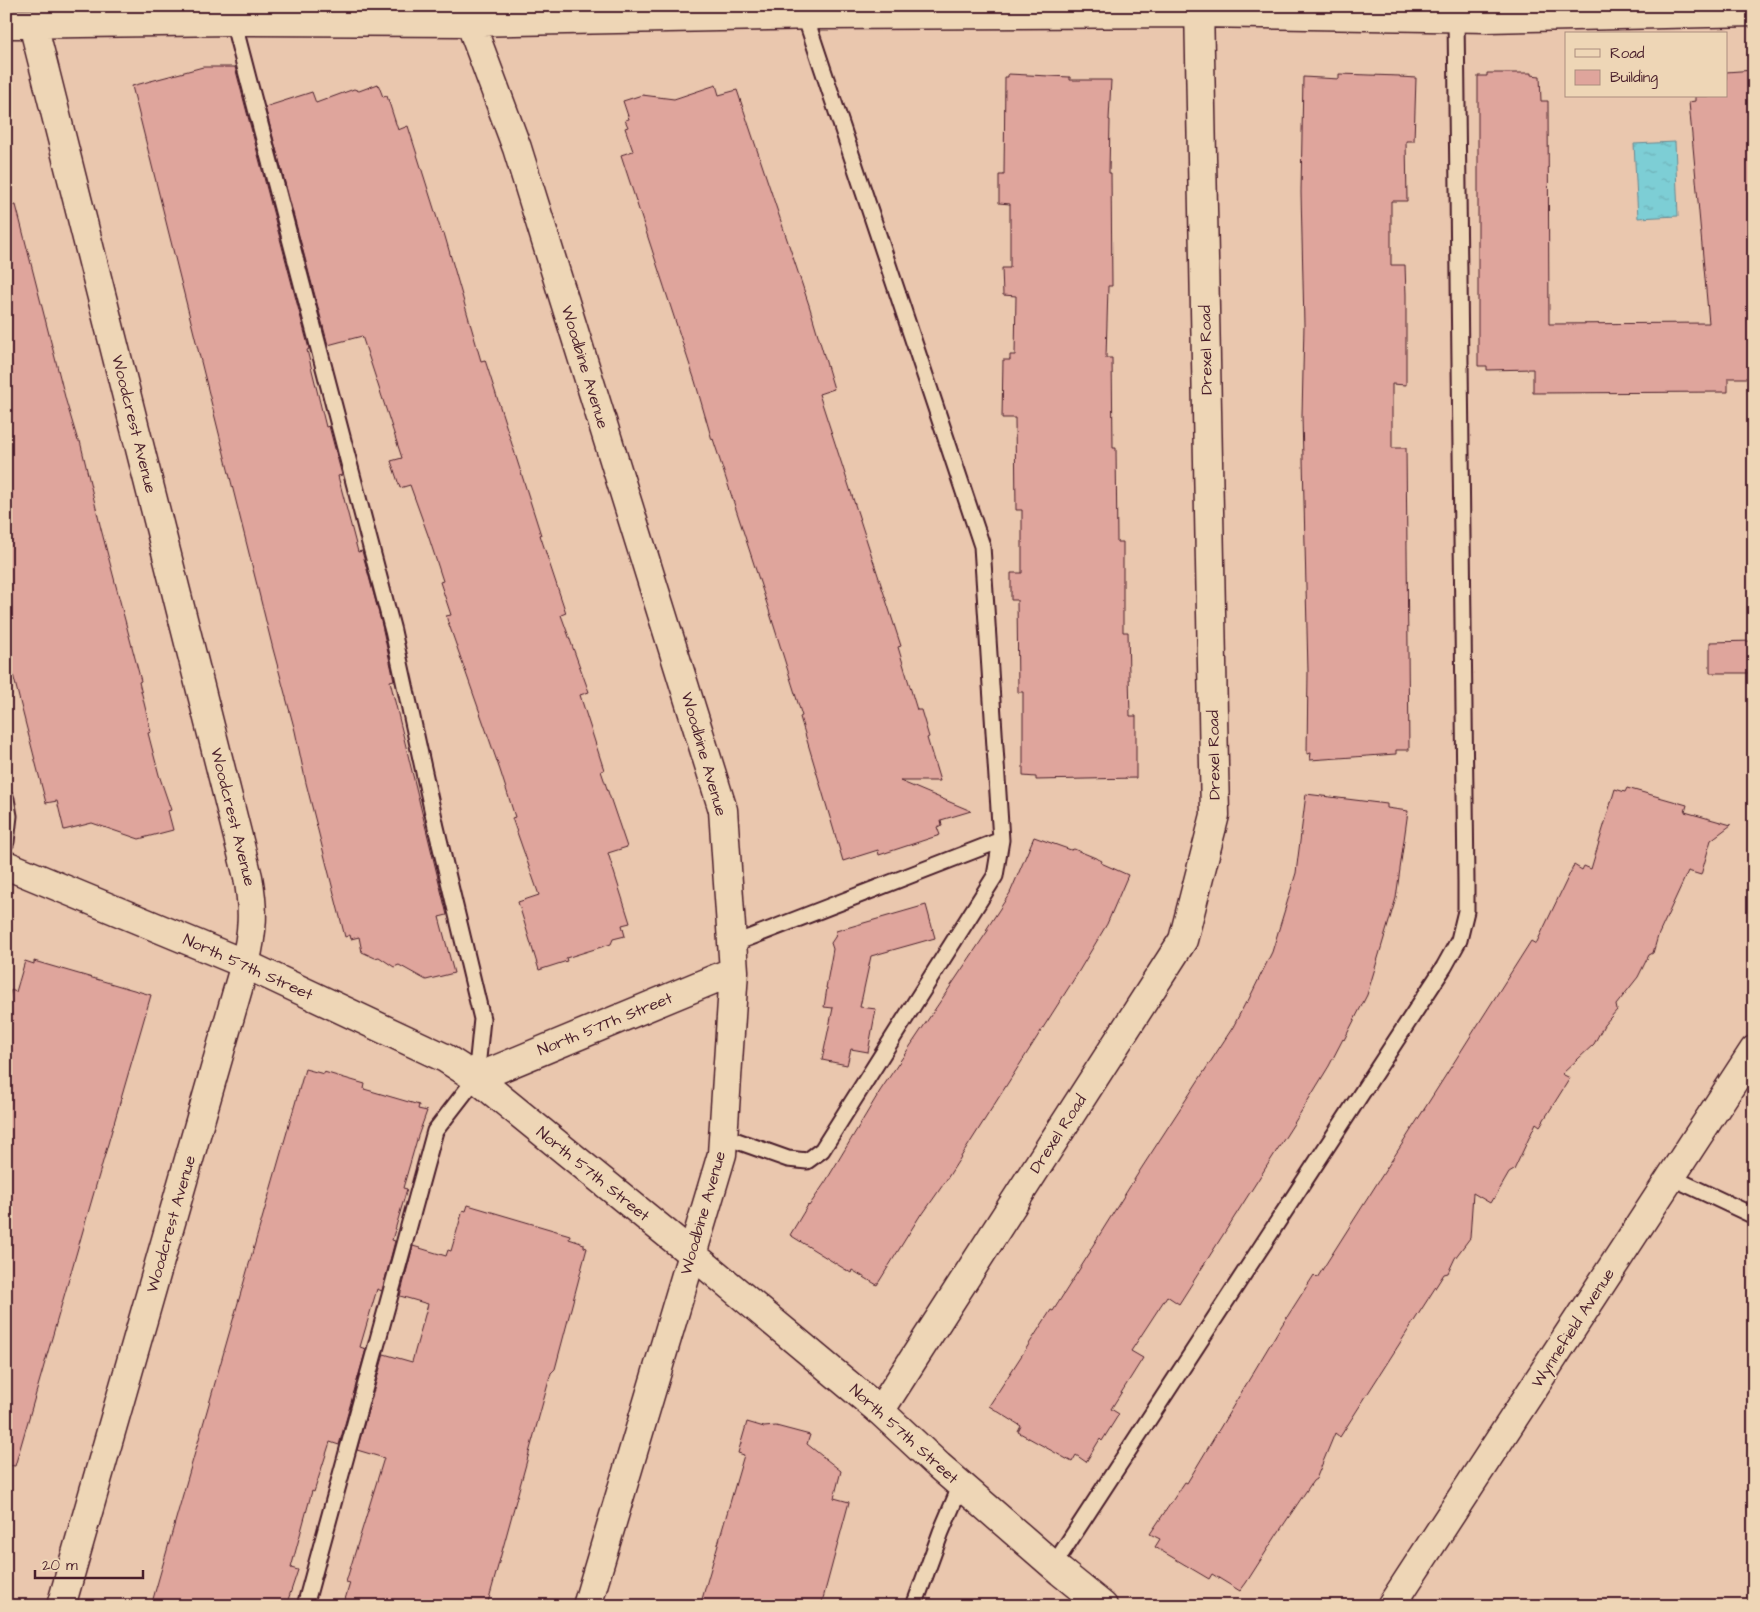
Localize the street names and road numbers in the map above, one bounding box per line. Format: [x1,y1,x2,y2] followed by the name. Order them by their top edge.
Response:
[556,303,614,432] street label: Woodbine Avenue
[1194,305,1218,395] street label: Drexel Road
[106,353,162,496] street label: Woodcrest Avenue
[676,690,732,819] street label: Woodbine Avenue
[1202,710,1226,800] street label: Drexel Road
[205,746,261,889] street label: Woodcrest Avenue
[180,928,317,1006] street label: North 57th Street
[534,987,676,1061] street label: North 57Th Street
[1024,1090,1092,1178] street label: Drexel Road
[532,1121,655,1227] street label: North 57th Street
[675,1148,731,1277] street label: Woodbine Avenue
[141,1153,201,1295] street label: Woodcrest Avenue
[1526,1264,1621,1392] street label: Wynnefield Avenue
[845,1379,964,1489] street label: North 57th Street

